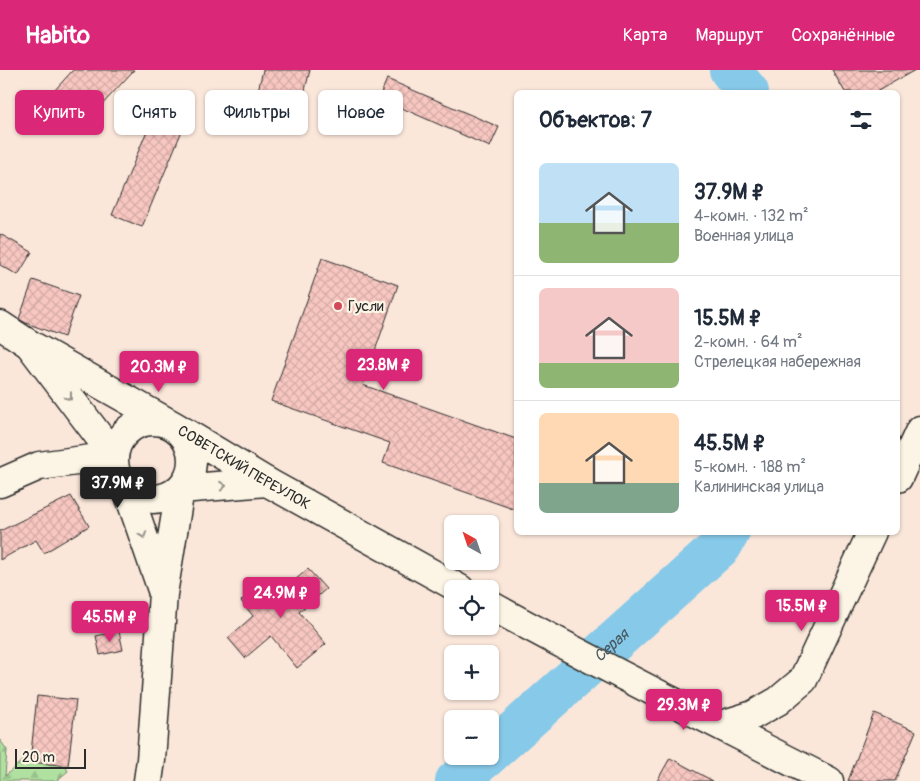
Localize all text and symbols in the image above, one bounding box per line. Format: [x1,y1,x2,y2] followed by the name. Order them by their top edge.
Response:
[25,21,90,50] text: Habito
[623,24,667,47] text: Карта
[695,24,763,47] text: Маршрут
[791,24,895,47] text: Сохранённые
[15,90,104,135] chip: Купить
[114,90,195,135] chip: Снять
[205,90,308,135] chip: Фильтры
[318,90,403,135] chip: Новое
[847,106,875,134] icon: filters
[539,107,652,134] text: Объектов: 7
[694,179,765,206] text: 37.9M ₽
[579,183,639,243] icon: home
[694,206,808,226] text: 4-комн. · 132 m²
[694,226,794,246] text: Военная улица
[348,297,384,316] place label: Гусли
[332,300,344,312] marker: Гусли
[694,305,762,332] text: 15.5M ₽
[579,308,639,368] icon: home
[694,332,803,352] text: 2-комн. · 64 m²
[338,348,430,391] pin: 23.8M ₽
[113,350,205,393] pin: 20.3M ₽
[694,352,861,372] text: Стрелецкая набережная
[357,355,411,375] text: 23.8M ₽
[131,357,187,377] text: 20.3M ₽
[63,391,72,401] one-way arrow
[174,421,314,514] street label: СОВЕТСКИЙ ПЕРЕУЛОК
[694,430,766,457] text: 45.5M ₽
[579,433,639,493] icon: home
[694,457,806,477] text: 5-комн. · 188 m²
[72,466,164,509] pin: 37.9M ₽
[91,473,145,493] text: 37.9M ₽
[694,477,824,497] text: Калининская улица
[219,480,227,491] one-way arrow
[444,515,499,570] north arrow
[444,515,499,765] map controls
[137,531,147,539] one-way arrow
[235,576,327,619] pin: 24.9M ₽
[444,580,499,635] button: locate
[254,583,308,603] text: 24.9M ₽
[756,590,848,632] pin: 15.5M ₽
[776,596,828,616] text: 15.5M ₽
[64,600,156,643] pin: 45.5M ₽
[83,607,137,627] text: 45.5M ₽
[590,624,634,667] water label: Серая
[444,645,499,700] button: +
[638,688,730,731] pin: 29.3M ₽
[657,695,711,715] text: 29.3M ₽
[444,710,499,765] button: −
[15,746,86,769] scale bar
[22,749,55,766] text: 20 m

